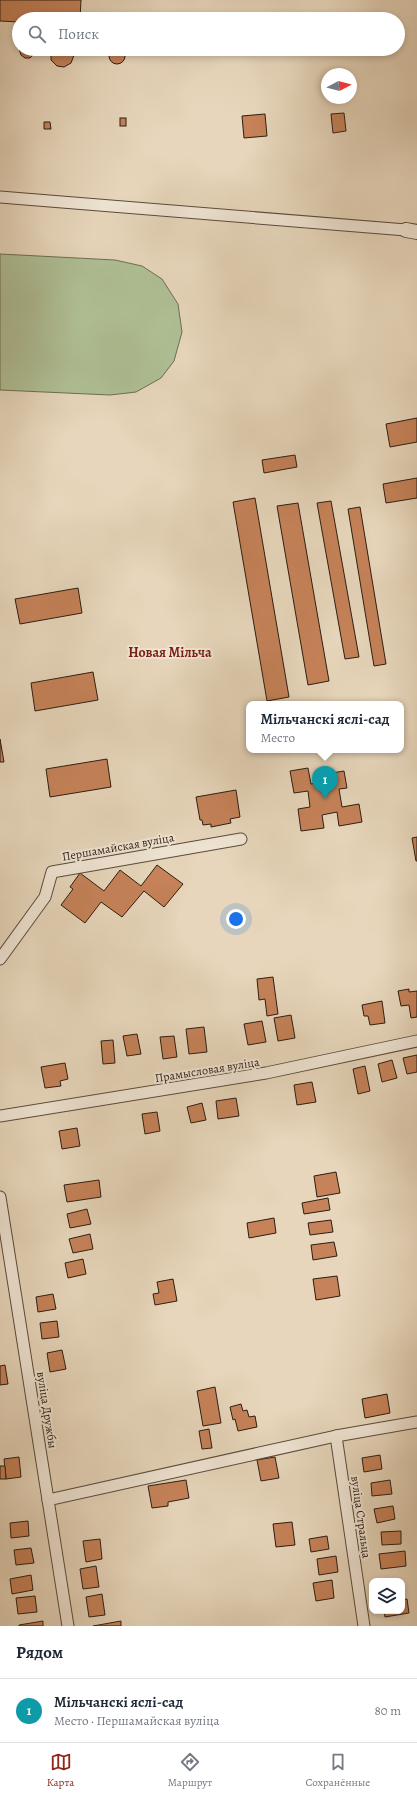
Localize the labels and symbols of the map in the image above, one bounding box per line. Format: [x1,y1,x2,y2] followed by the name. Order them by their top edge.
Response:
[321,68,357,104] north arrow
[128,643,212,662] district label: Новая Мільча
[312,766,338,799] pin: 1
[61,829,176,865] street label: Першамайская вуліца
[226,909,246,929] your location
[154,1054,261,1086] street label: Прамысловая вуліца
[33,1370,61,1450] street label: вуліца Дружбы
[347,1475,375,1560] street label: вуліца Стральца

